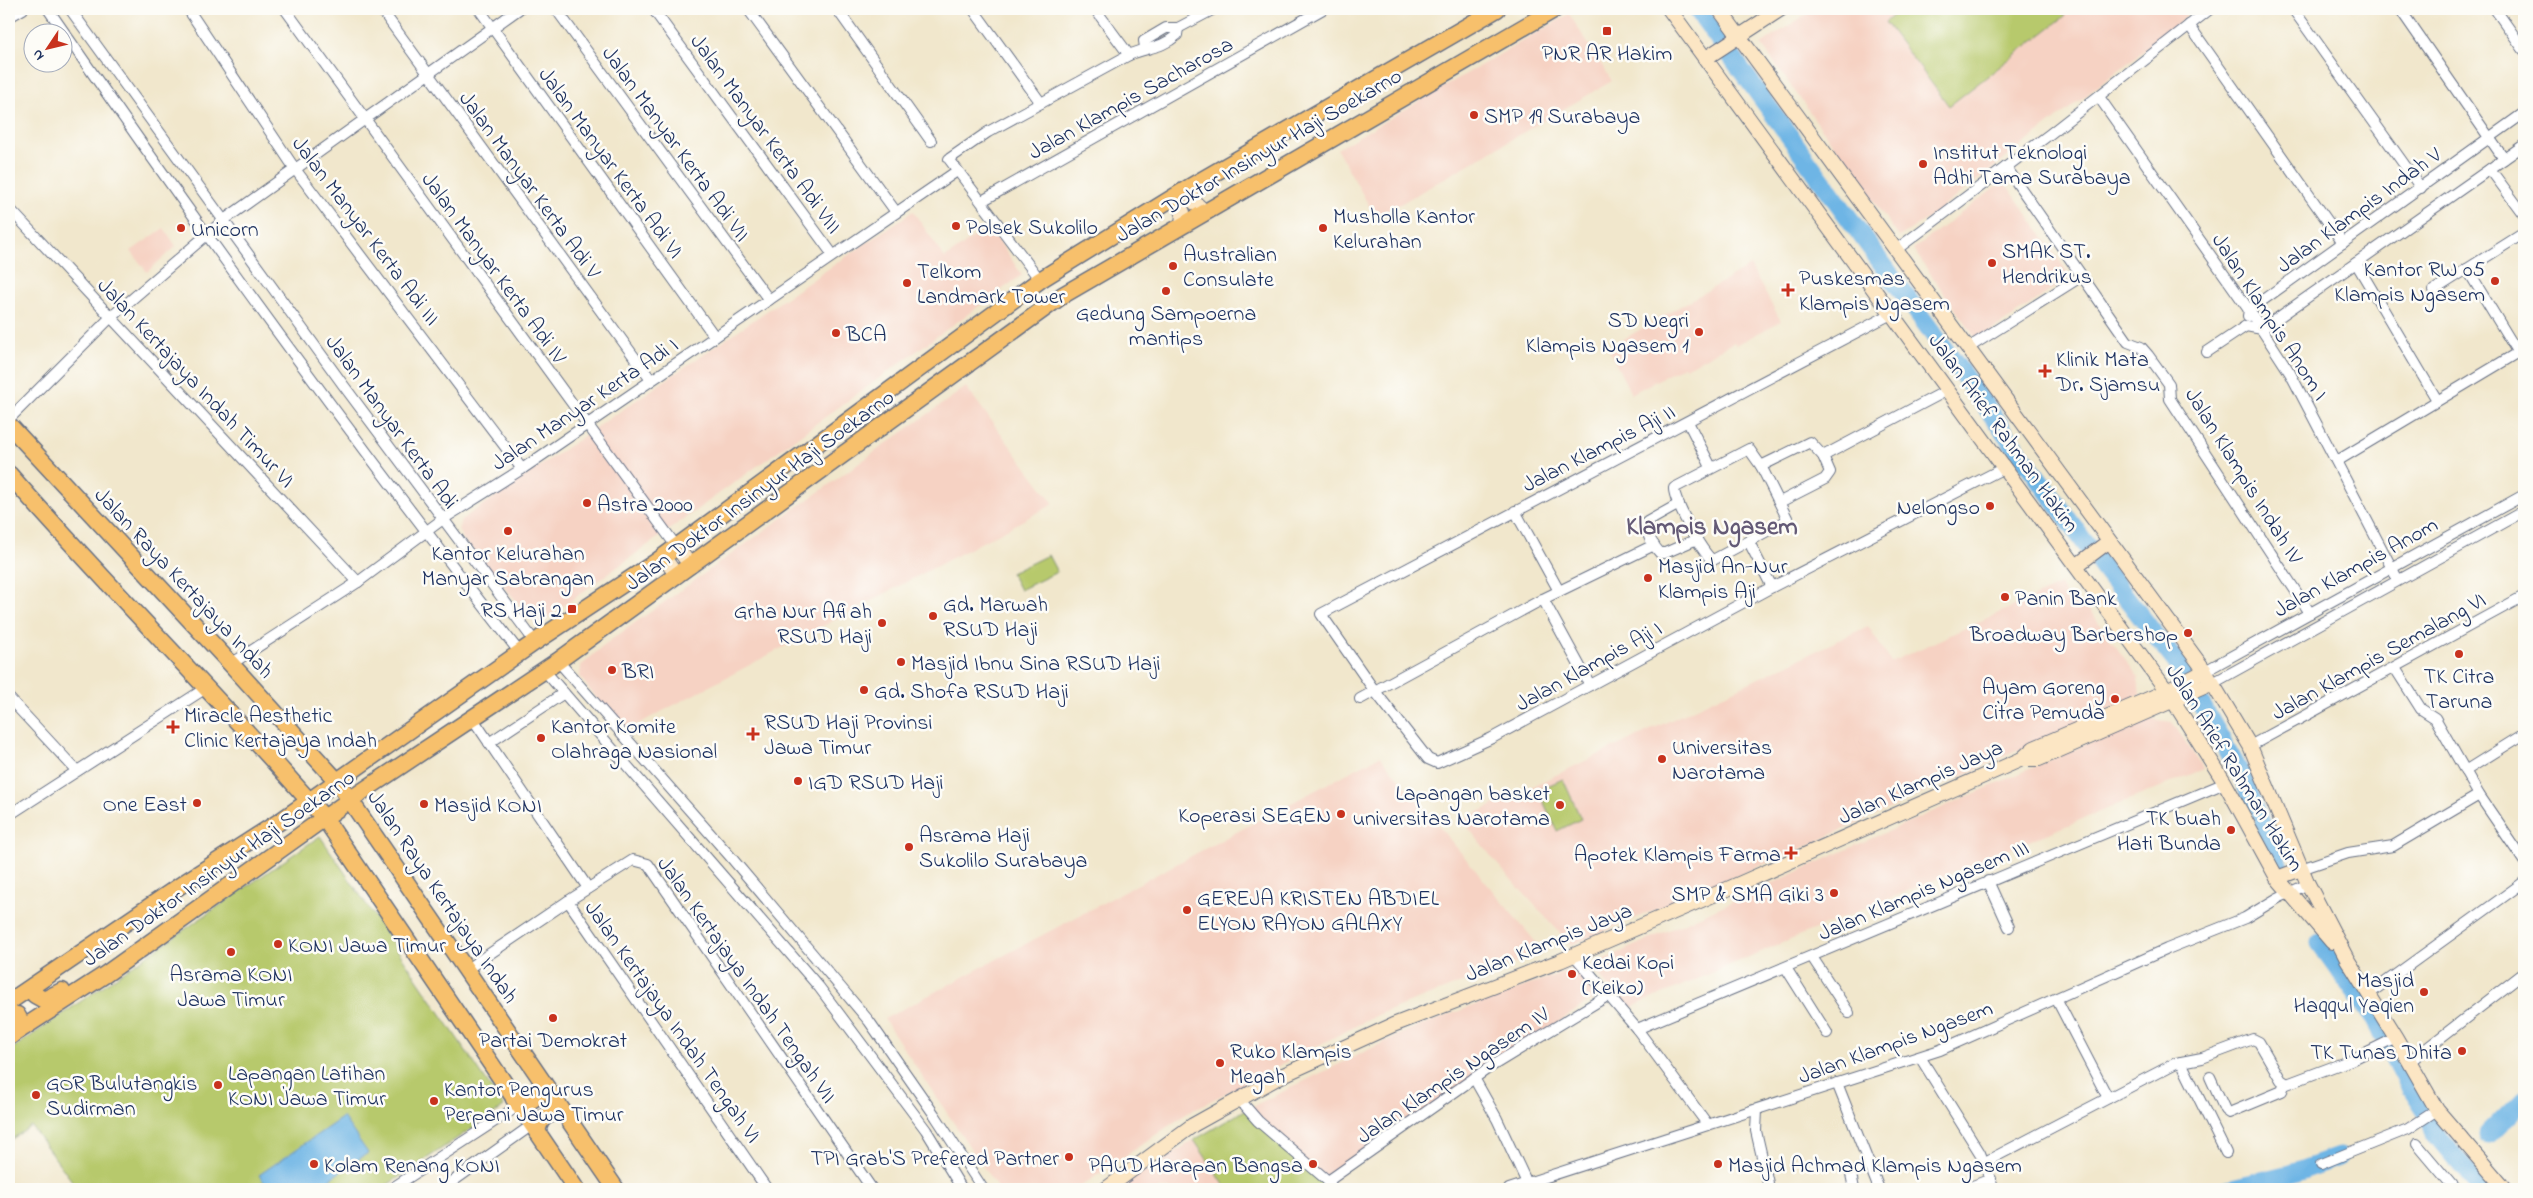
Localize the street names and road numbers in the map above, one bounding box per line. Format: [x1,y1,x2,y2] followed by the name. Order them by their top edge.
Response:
[680,28,848,242] street label: Jalan Manyar Kerta Adi VIII
[1023,30,1240,169] street label: Jalan Klampis Sacharosa
[597,40,757,246] street label: Jalan Manyar Kerta Adi VII
[534,61,690,263] street label: Jalan Manyar Kerta Adi VI
[1110,61,1409,253] street label: Jalan Doktor Insinyur Haji Soekarno
[449,85,608,287] street label: Jalan Manyar Kerta Adi V
[282,130,447,334] street label: Jalan Manyar Kerta Adi III
[2271,140,2449,282] street label: Jalan Klampis Indah V
[411,166,574,372] street label: Jalan Manyar Kerta Adi IV
[2202,228,2335,408] street label: Jalan Klampis Anom I
[88,272,301,497] street label: Jalan Kertajaya Indah Timur VI
[1919,327,2086,540] street label: Jalan Arief Rahman Hakim
[315,329,465,517] street label: Jalan Manyar Kerta Adi
[486,331,686,481] street label: Jalan Manyar Kerta Adi I
[2175,382,2310,571] street label: Jalan Klampis Indah IV
[620,383,903,601] street label: Jalan Doktor Insinyur Haji Soekarno
[1517,397,1682,502] street label: Jalan Klampis Aji II
[85,481,280,688] street label: Jalan Raya Kertajaya Indah
[2268,510,2444,627] street label: Jalan Klampis Anom
[2266,585,2493,731] street label: Jalan Klampis Semalang VI
[1510,614,1669,721] street label: Jalan Klampis Aji I
[2156,659,2310,879] street label: Jalan Arief Rahman Hakim
[1834,733,2009,835] street label: Jalan Klampis Jaya
[77,763,363,977] street label: Jalan Doktor Insinyur Haji Soekarno
[357,785,525,1011] street label: Jalan Raya Kertajaya Indah
[1814,833,2035,952] street label: Jalan Klampis Ngasem III
[653,851,843,1107] street label: Jalan Kertajaya Indah Tengah VII
[580,895,768,1147] street label: Jalan Kertajaya Indah Tengah VI
[1461,896,1638,993] street label: Jalan Klampis Jaya
[1794,994,1998,1095] street label: Jalan Klampis Ngasem
[1351,1000,1558,1154] street label: Jalan Klampis Ngasem IV

